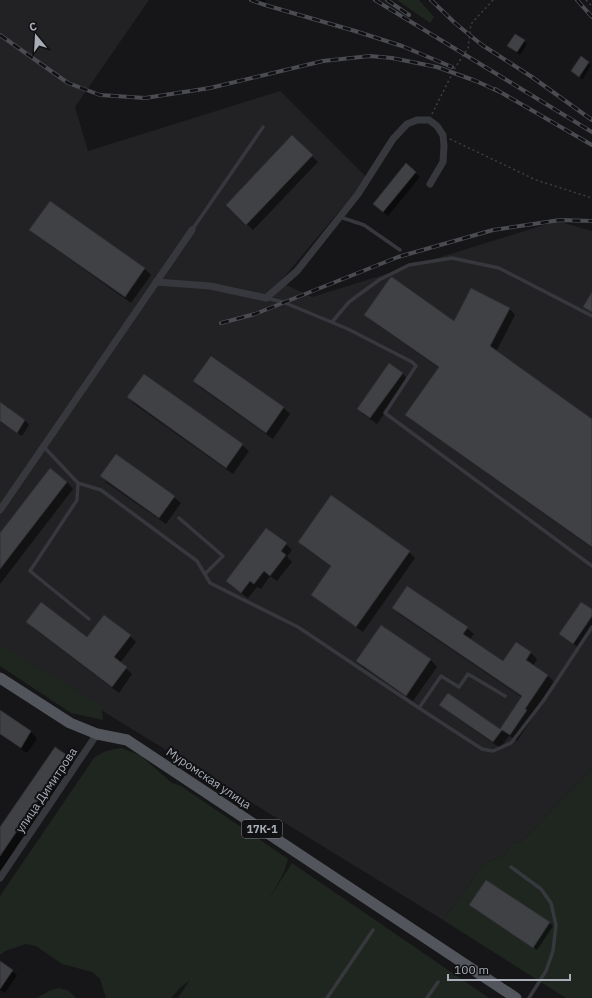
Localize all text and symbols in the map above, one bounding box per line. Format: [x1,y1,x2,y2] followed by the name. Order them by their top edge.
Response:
[16,16,56,56] north arrow
[27,19,38,34] text: С
[12,744,80,835] street label: улица Димитрова
[164,744,255,812] street label: Муромская улица
[242,820,282,838] road number: 17К-1
[448,956,570,982] scale bar
[454,962,489,977] text: 100 m

